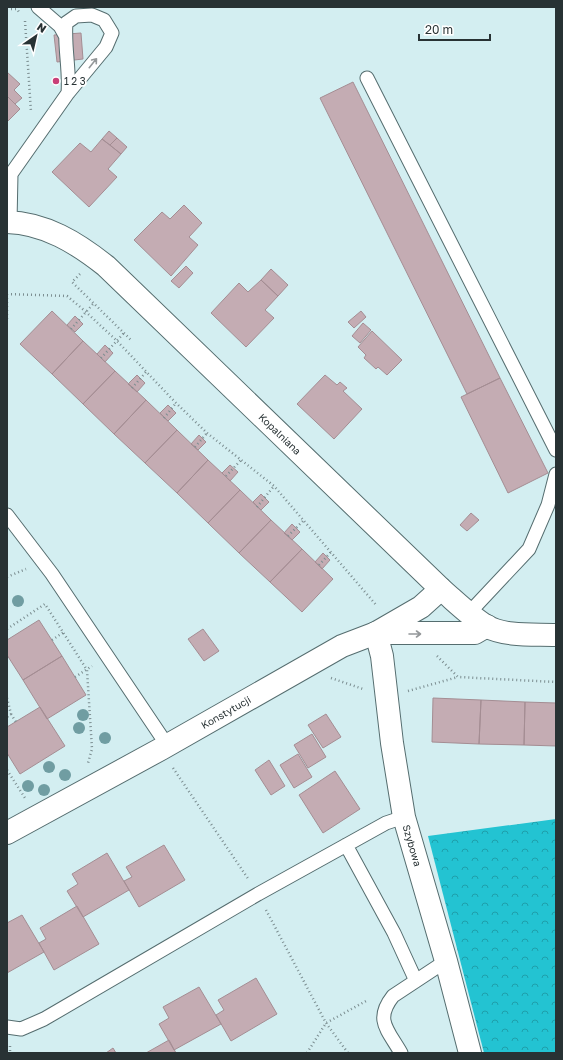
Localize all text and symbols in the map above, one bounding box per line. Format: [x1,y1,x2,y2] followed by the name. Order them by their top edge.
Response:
[16,16,56,56] north arrow
[419,16,490,42] scale bar
[35,20,49,35] text: N
[425,22,453,37] text: 20 m
[88,58,97,69] one-way arrow
[64,75,86,87] place label: 1 2 3
[51,76,61,86] marker: 1 2 3
[256,411,304,457] street label: Kopalniana
[408,630,421,638] one-way arrow
[199,693,253,731] street label: Konstytucji
[401,823,424,868] street label: Szybowa

